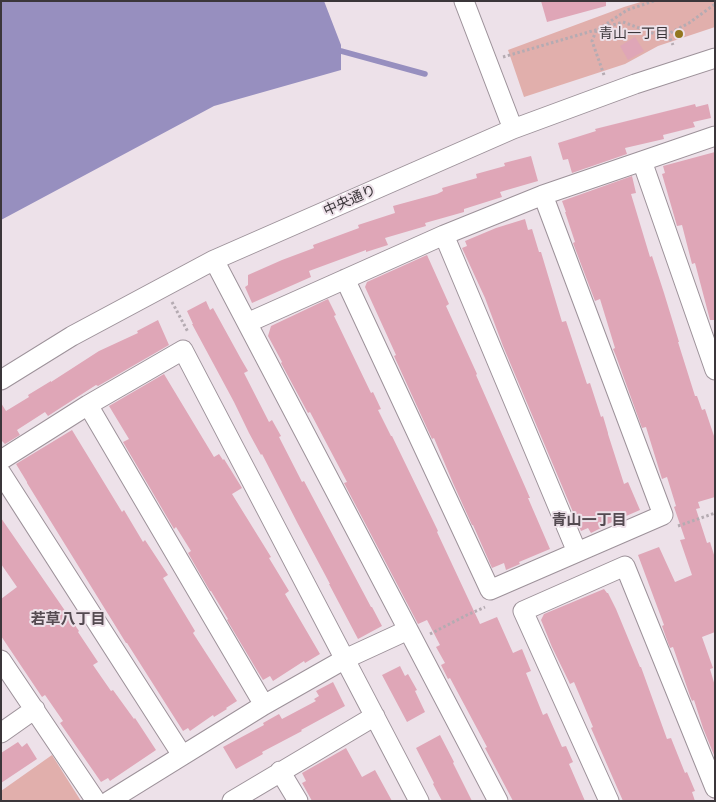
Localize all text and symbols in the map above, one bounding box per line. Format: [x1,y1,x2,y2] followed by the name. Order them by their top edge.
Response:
[599,26,669,42] place label: 青山一丁目
[673,28,685,40] marker: 青山一丁目
[321,182,379,220] street label: 中央通り
[552,512,626,530] district label: 青山一丁目
[31,611,105,629] district label: 若草八丁目

